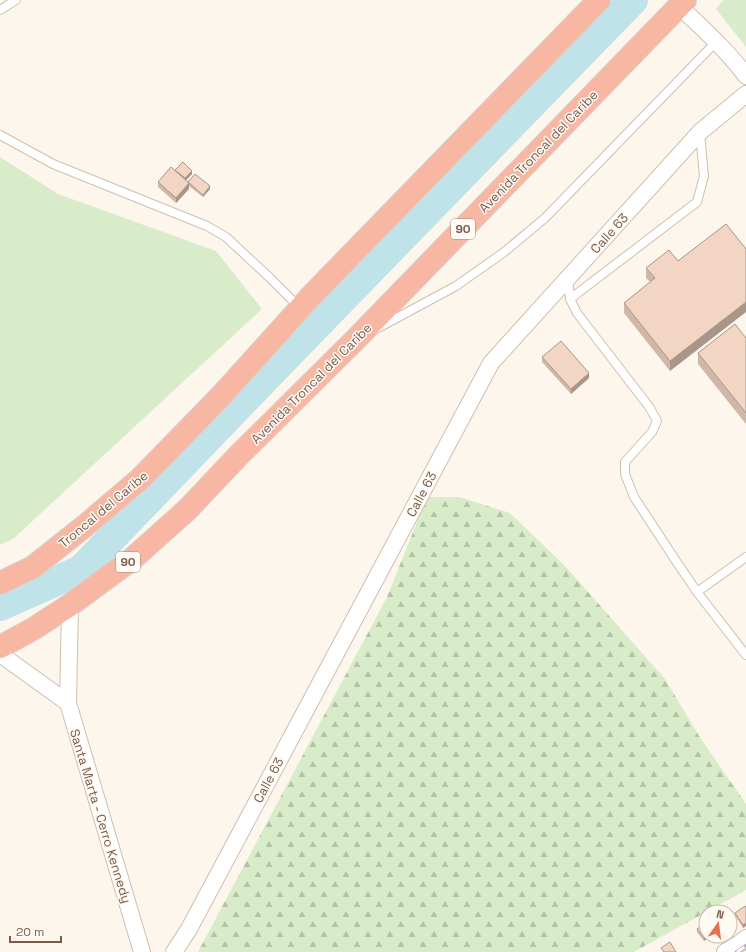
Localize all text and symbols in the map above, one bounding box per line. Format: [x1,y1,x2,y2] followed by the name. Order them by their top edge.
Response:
[475,86,601,216] street label: Avenida Troncal del Caribe
[587,209,632,257] street label: Calle 63
[451,219,475,239] road number: 90
[247,319,375,447] street label: Avenida Troncal del Caribe
[55,467,152,552] street label: Troncal del Caribe
[402,468,441,520] street label: Calle 63
[116,552,140,572] road number: 90
[66,727,135,905] street label: Santa Marta - Cerro Kennedy
[249,754,288,806] street label: Calle 63
[698,904,738,944] north arrow
[715,907,726,922] text: N
[10,918,61,944] scale bar
[16,924,44,940] text: 20 m

